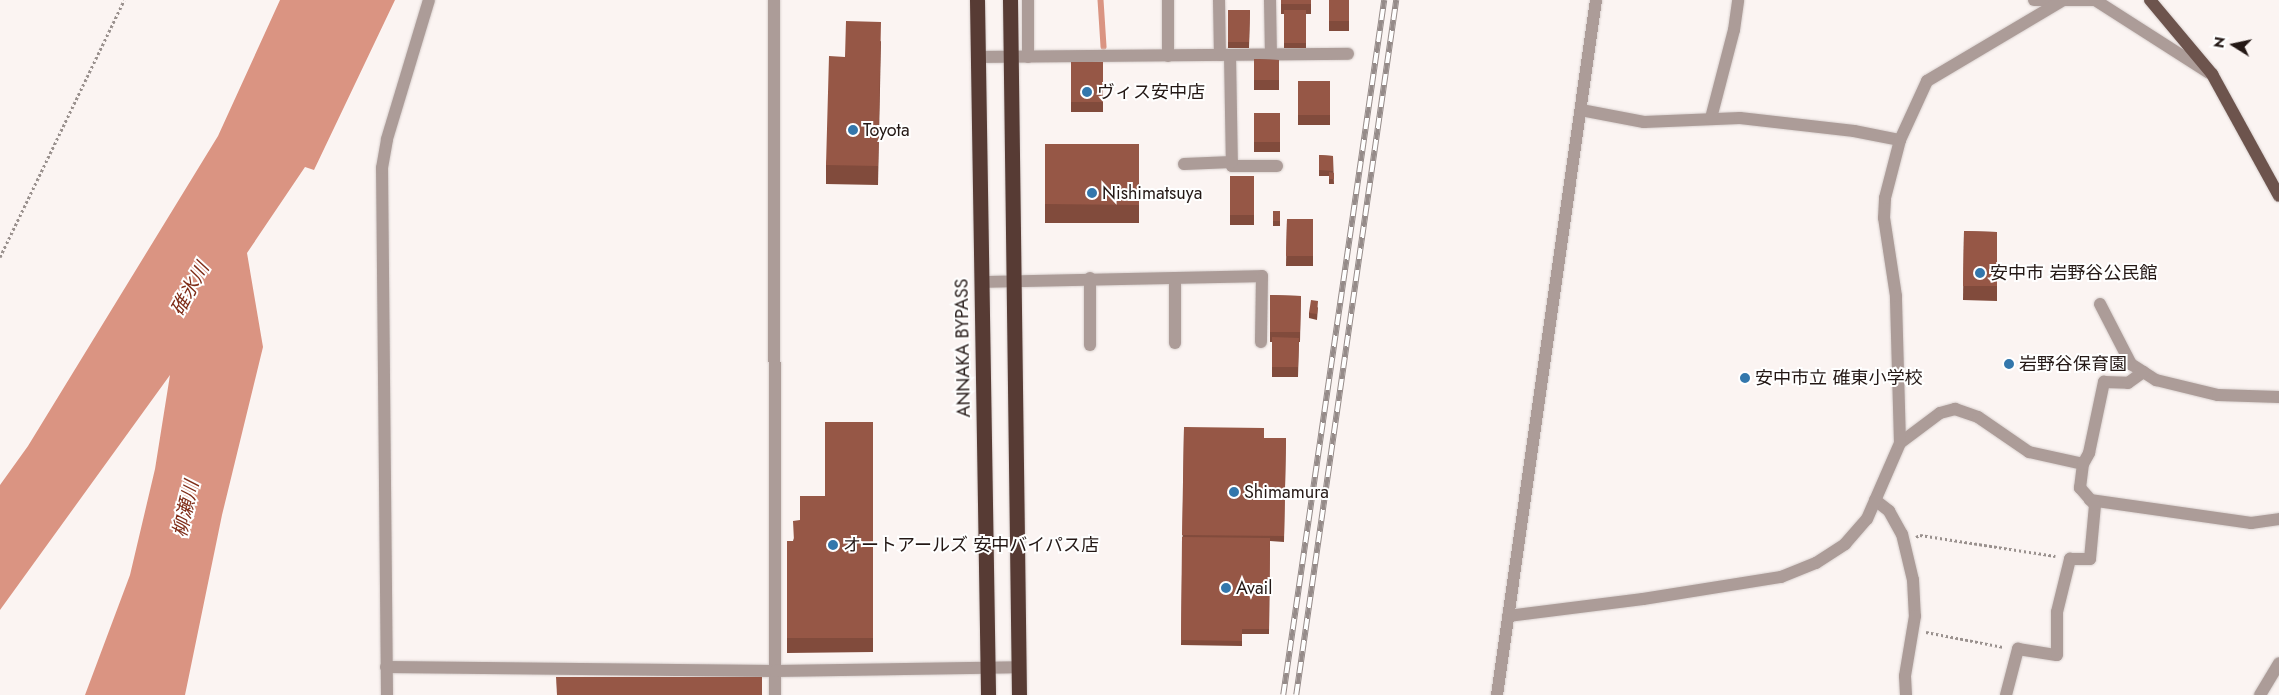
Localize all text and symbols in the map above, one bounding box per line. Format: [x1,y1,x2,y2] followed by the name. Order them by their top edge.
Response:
[2209,20,2259,70] north arrow
[2208,35,2230,50] text: N
[1097,81,1205,103] place label: ヴィス安中店
[1081,86,1093,98] marker: ヴィス安中店
[863,119,910,141] place label: Toyota
[847,124,859,136] marker: Toyota
[1102,182,1202,204] place label: Nishimatsuya
[1086,187,1098,199] marker: Nishimatsuya
[166,259,214,319] water label: 碓氷川
[1990,262,2157,284] place label: 安中市 岩野谷公民館
[1974,267,1986,279] marker: 安中市 岩野谷公民館
[951,278,975,418] street label: ANNAKA BYPASS
[2019,353,2127,375] place label: 岩野谷保育園
[2003,358,2015,370] marker: 岩野谷保育園
[1755,367,1922,389] place label: 安中市立 碓東小学校
[1739,372,1751,384] marker: 安中市立 碓東小学校
[168,479,204,539] water label: 柳瀬川
[1244,481,1329,503] place label: Shimamura
[1228,486,1240,498] marker: Shimamura
[843,534,1099,556] place label: オートアールズ 安中バイパス店
[827,539,839,551] marker: オートアールズ 安中バイパス店
[1236,577,1272,599] place label: Avail
[1220,582,1232,594] marker: Avail

